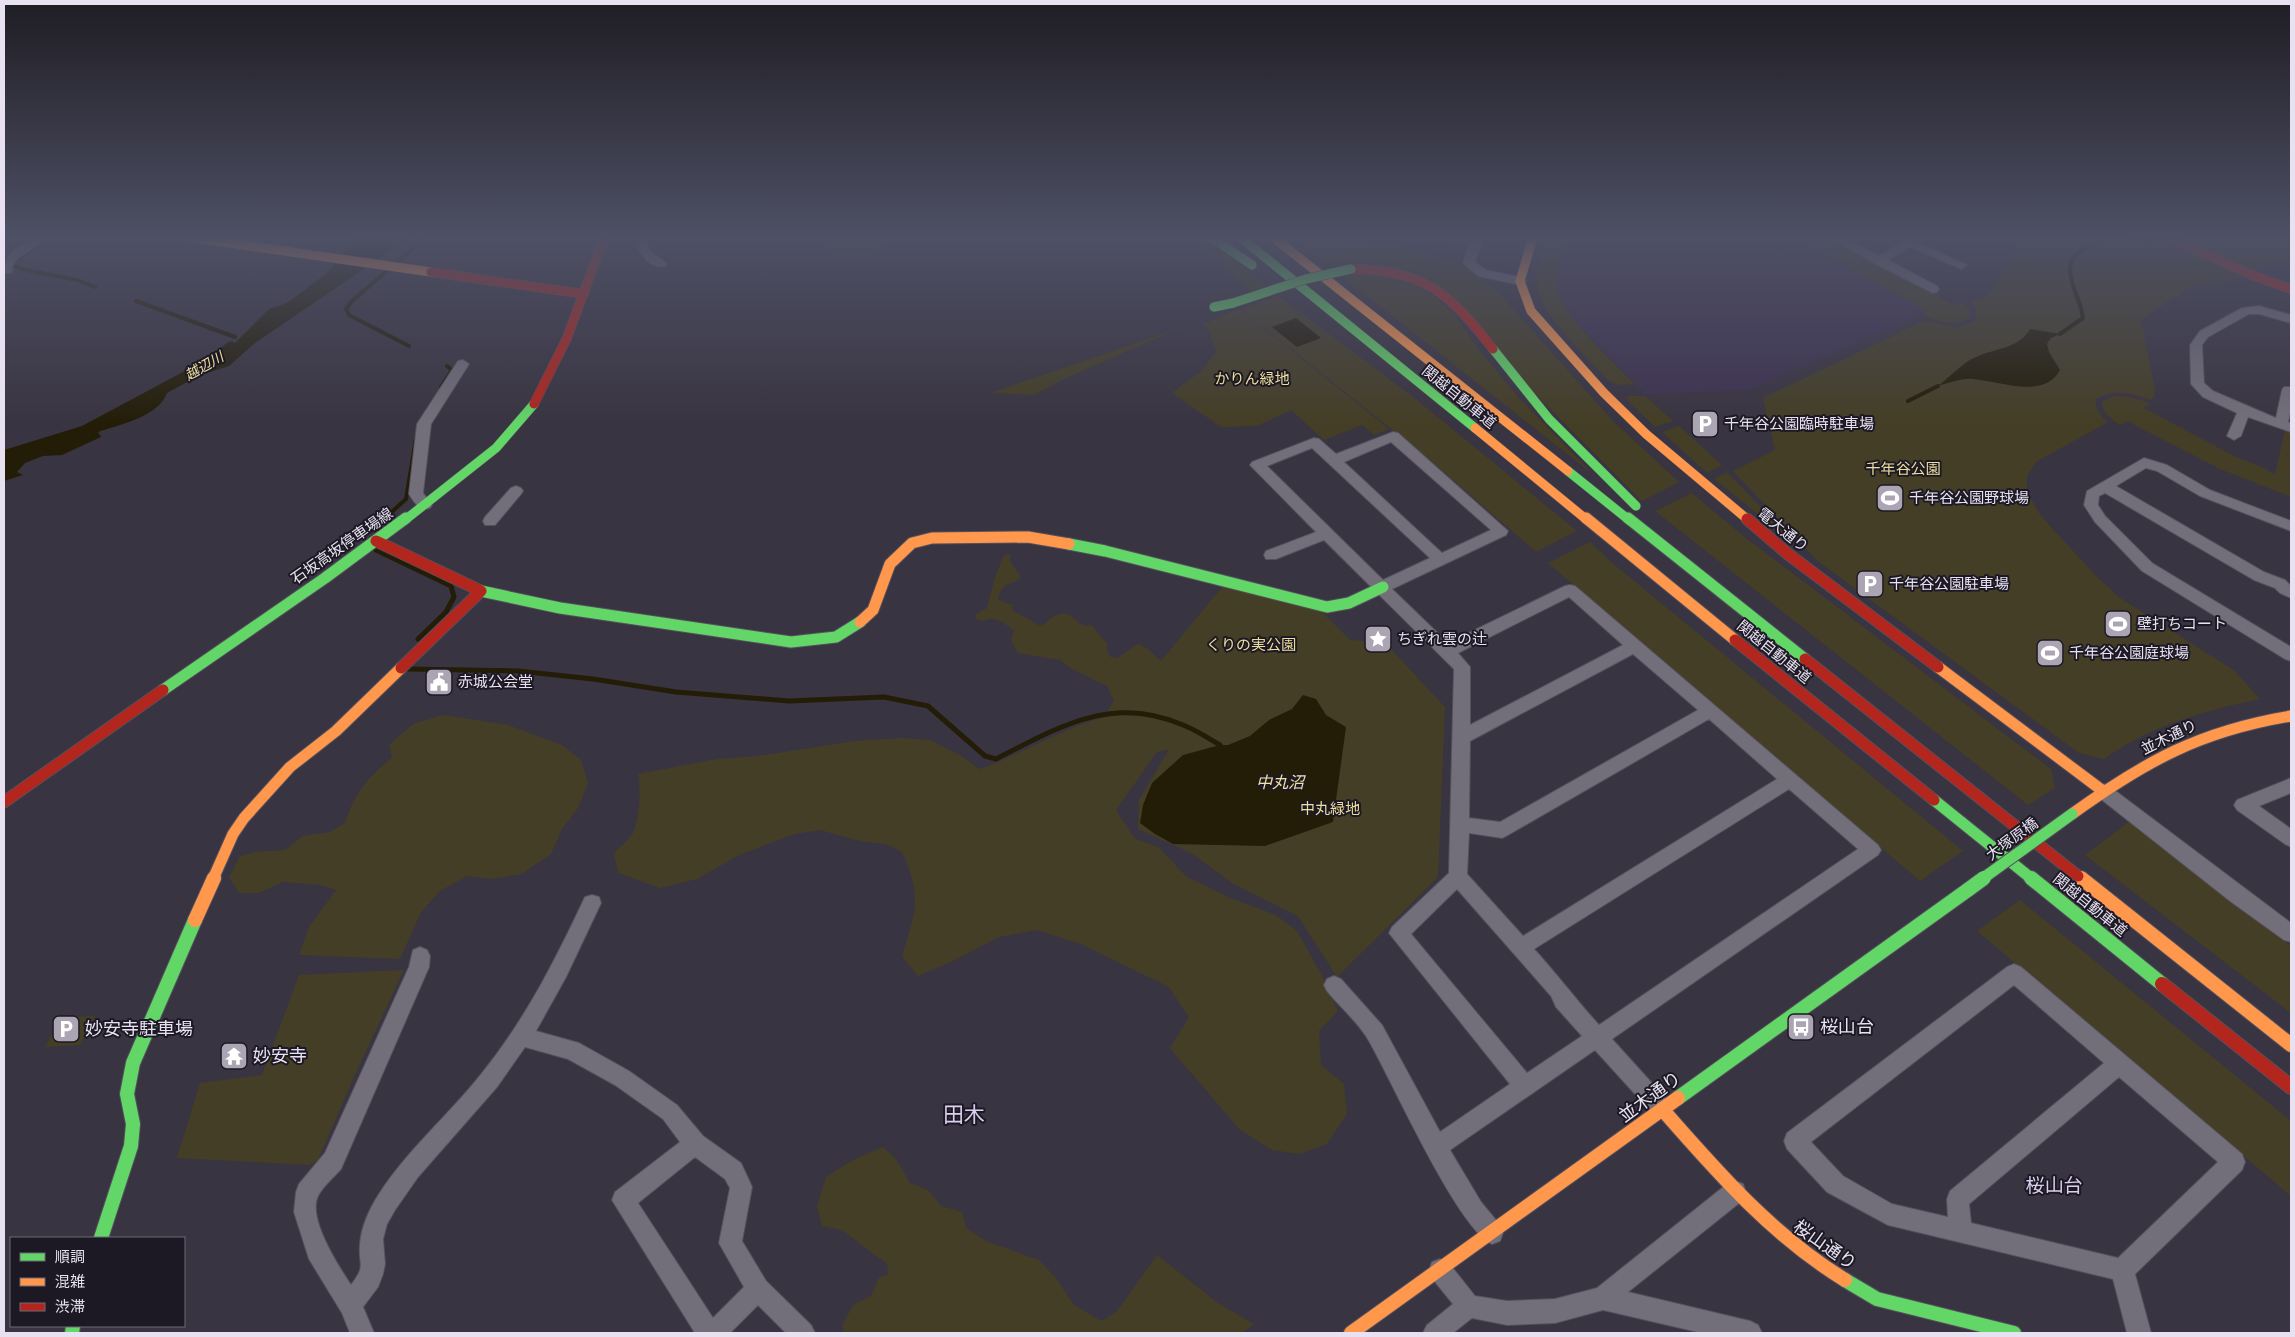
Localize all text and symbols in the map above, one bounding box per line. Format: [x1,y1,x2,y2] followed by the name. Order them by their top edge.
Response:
[182,348,228,383] water label: 越辺川
[1419,362,1499,432] street label: 関越自動車道
[1214,371,1290,387] park label: かりん緑地
[1690,409,1720,439] parking icon: 千年谷公園臨時駐車場
[1724,416,1874,432] place label: 千年谷公園臨時駐車場
[1865,461,1941,477] park label: 千年谷公園
[1875,483,1905,513] sports icon: 千年谷公園野球場
[1909,490,2029,506] place label: 千年谷公園野球場
[288,505,396,587] street label: 石坂高坂停車場線
[1755,505,1811,555] street label: 電大通り
[1855,569,1885,599] parking icon: 千年谷公園駐車場
[1889,576,2009,592] place label: 千年谷公園駐車場
[2103,609,2133,639] sports icon: 壁打ちコート
[2137,616,2227,632] place label: 壁打ちコート
[1734,617,1814,687] street label: 関越自動車道
[1363,624,1393,654] place icon: ちぎれ雲の辻
[1397,631,1487,647] place label: ちぎれ雲の辻
[1206,637,1296,653] park label: くりの実公園
[2035,638,2065,668] sports icon: 千年谷公園庭球場
[2069,645,2189,661] place label: 千年谷公園庭球場
[424,667,454,697] public building icon: 赤城公会堂
[458,674,533,690] place label: 赤城公会堂
[2139,717,2199,757] street label: 並木通り
[1256,774,1306,791] water label: 中丸沼
[1300,801,1360,817] park label: 中丸緑地
[1983,815,2041,863] street label: 大塚原橋
[2050,870,2130,940] street label: 関越自動車道
[1786,1012,1816,1042] bus stop icon: 桜山台
[51,1014,81,1044] parking icon: 妙安寺駐車場
[1820,1017,1874,1037] place label: 桜山台
[85,1020,193,1039] place label: 妙安寺駐車場
[219,1041,249,1071] temple icon: 妙安寺
[253,1047,307,1066] place label: 妙安寺
[1615,1068,1685,1126] street label: 並木通り
[943,1104,985,1126] district label: 田木
[2025,1175,2083,1196] district label: 桜山台
[1790,1217,1860,1274] street label: 桜山通り
[10,1237,185,1327] legend
[55,1250,85,1265] text: 順調
[55,1274,85,1290] text: 混雑
[55,1299,85,1315] text: 渋滞

